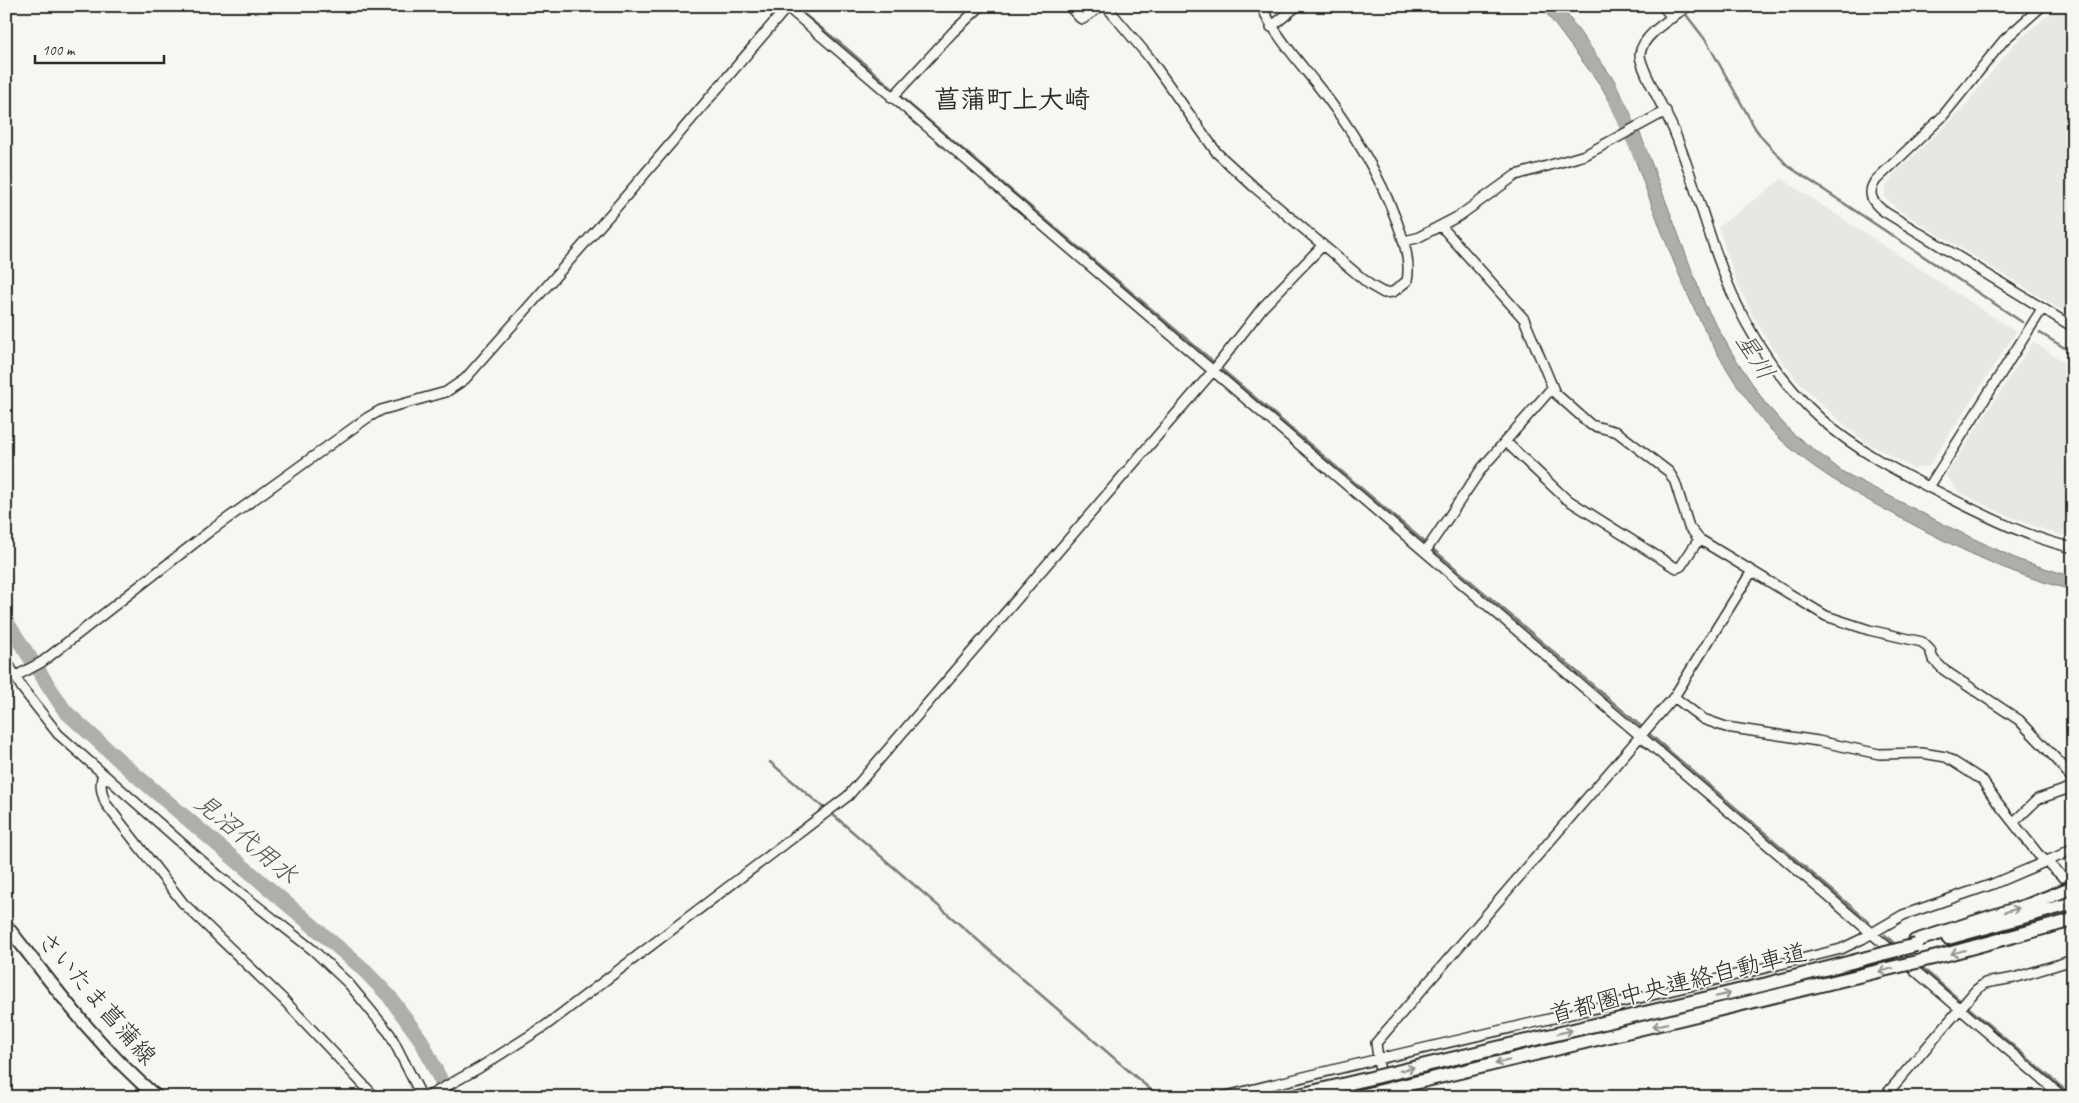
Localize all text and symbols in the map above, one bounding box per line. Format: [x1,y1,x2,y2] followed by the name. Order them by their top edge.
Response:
[35,32,164,64] scale bar
[42,41,76,60] text: 100 m
[934,83,1090,116] district label: 菖蒲町上大崎
[1728,327,1782,386] water label: 星川
[188,786,305,891] water label: 見沼代用水
[2003,905,2019,915] one-way arrow
[31,925,163,1071] street label: さいたま菖蒲線
[1546,937,1810,1029] street label: 首都圏中央連絡自動車道
[1951,948,1967,957] one-way arrow
[1879,966,1895,975] one-way arrow
[1715,990,1731,999] one-way arrow
[1653,1021,1669,1030] one-way arrow
[1556,1027,1572,1036] one-way arrow
[1494,1058,1510,1067] one-way arrow
[1398,1064,1414,1073] one-way arrow

